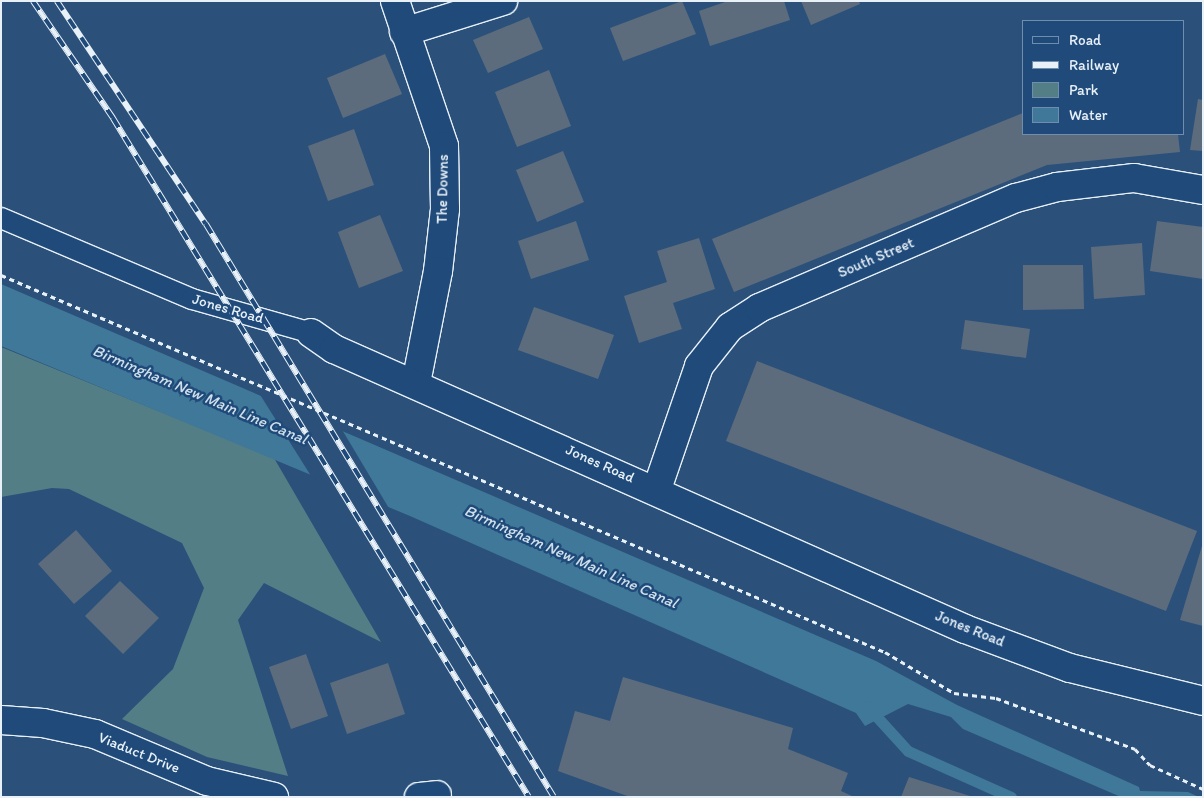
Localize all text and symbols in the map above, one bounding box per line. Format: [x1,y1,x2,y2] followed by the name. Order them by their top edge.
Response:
[1022,20,1184,135] legend
[1069,31,1101,49] text: Road
[1069,56,1119,74] text: Railway
[1069,81,1099,99] text: Park
[1069,106,1107,124] text: Water
[433,154,453,224] street label: The Downs
[835,234,917,282] street label: South Street
[191,290,265,328] street label: Jones Road
[90,341,310,449] water label: Birmingham New Main Line Canal
[563,441,637,487] street label: Jones Road
[461,501,681,613] water label: Birmingham New Main Line Canal
[933,607,1007,651] street label: Jones Road
[96,728,182,778] street label: Viaduct Drive

